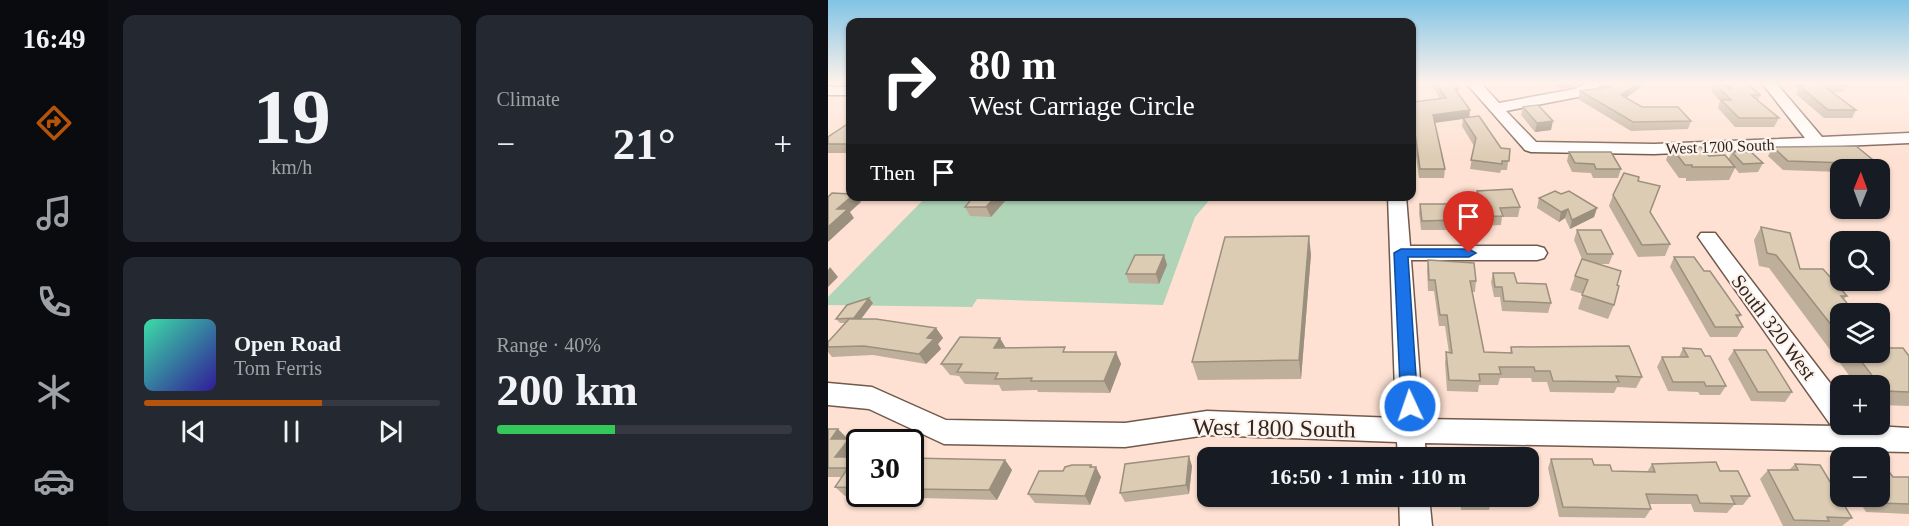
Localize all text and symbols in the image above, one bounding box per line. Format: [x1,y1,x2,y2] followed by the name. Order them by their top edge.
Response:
[23,24,86,54] text: 16:49
[870,42,948,120] icon: right
[969,42,1057,88] text: 80 m
[253,73,331,160] text: 19
[497,88,560,110] text: Climate
[969,91,1195,121] text: West Carriage Circle
[33,102,75,144] icon: directions
[613,119,676,169] text: 21°
[497,126,515,162] text: −
[773,126,792,162] text: +
[1665,136,1775,157] street label: West 1700 South
[271,156,312,178] text: km/h
[927,156,960,189] icon: arrive
[1830,159,1890,219] north arrow
[1830,159,1890,507] map controls
[870,160,915,185] text: Then
[1443,191,1494,253] pin
[33,192,75,234] icon: music
[1452,200,1485,233] icon: arrive
[1830,231,1890,291] button: search
[1727,270,1821,384] street label: South 320 West
[33,281,75,323] icon: phone
[1830,303,1890,363] button: layers
[234,331,341,356] text: Open Road
[497,334,601,356] text: Range · 40%
[234,357,322,379] text: Tom Ferris
[497,365,638,415] text: 200 km
[33,371,75,413] icon: climate
[1378,374,1442,438] position arrow
[1830,375,1890,435] button: +
[1192,414,1356,442] street label: West 1800 South
[177,415,210,448] icon: previous
[275,415,308,448] icon: pause
[374,415,407,448] icon: next
[846,429,924,507] speed limit sign: 30
[1830,447,1890,507] button: −
[33,460,75,502] icon: car
[1270,464,1466,489] text: 16:50 · 1 min · 110 m

